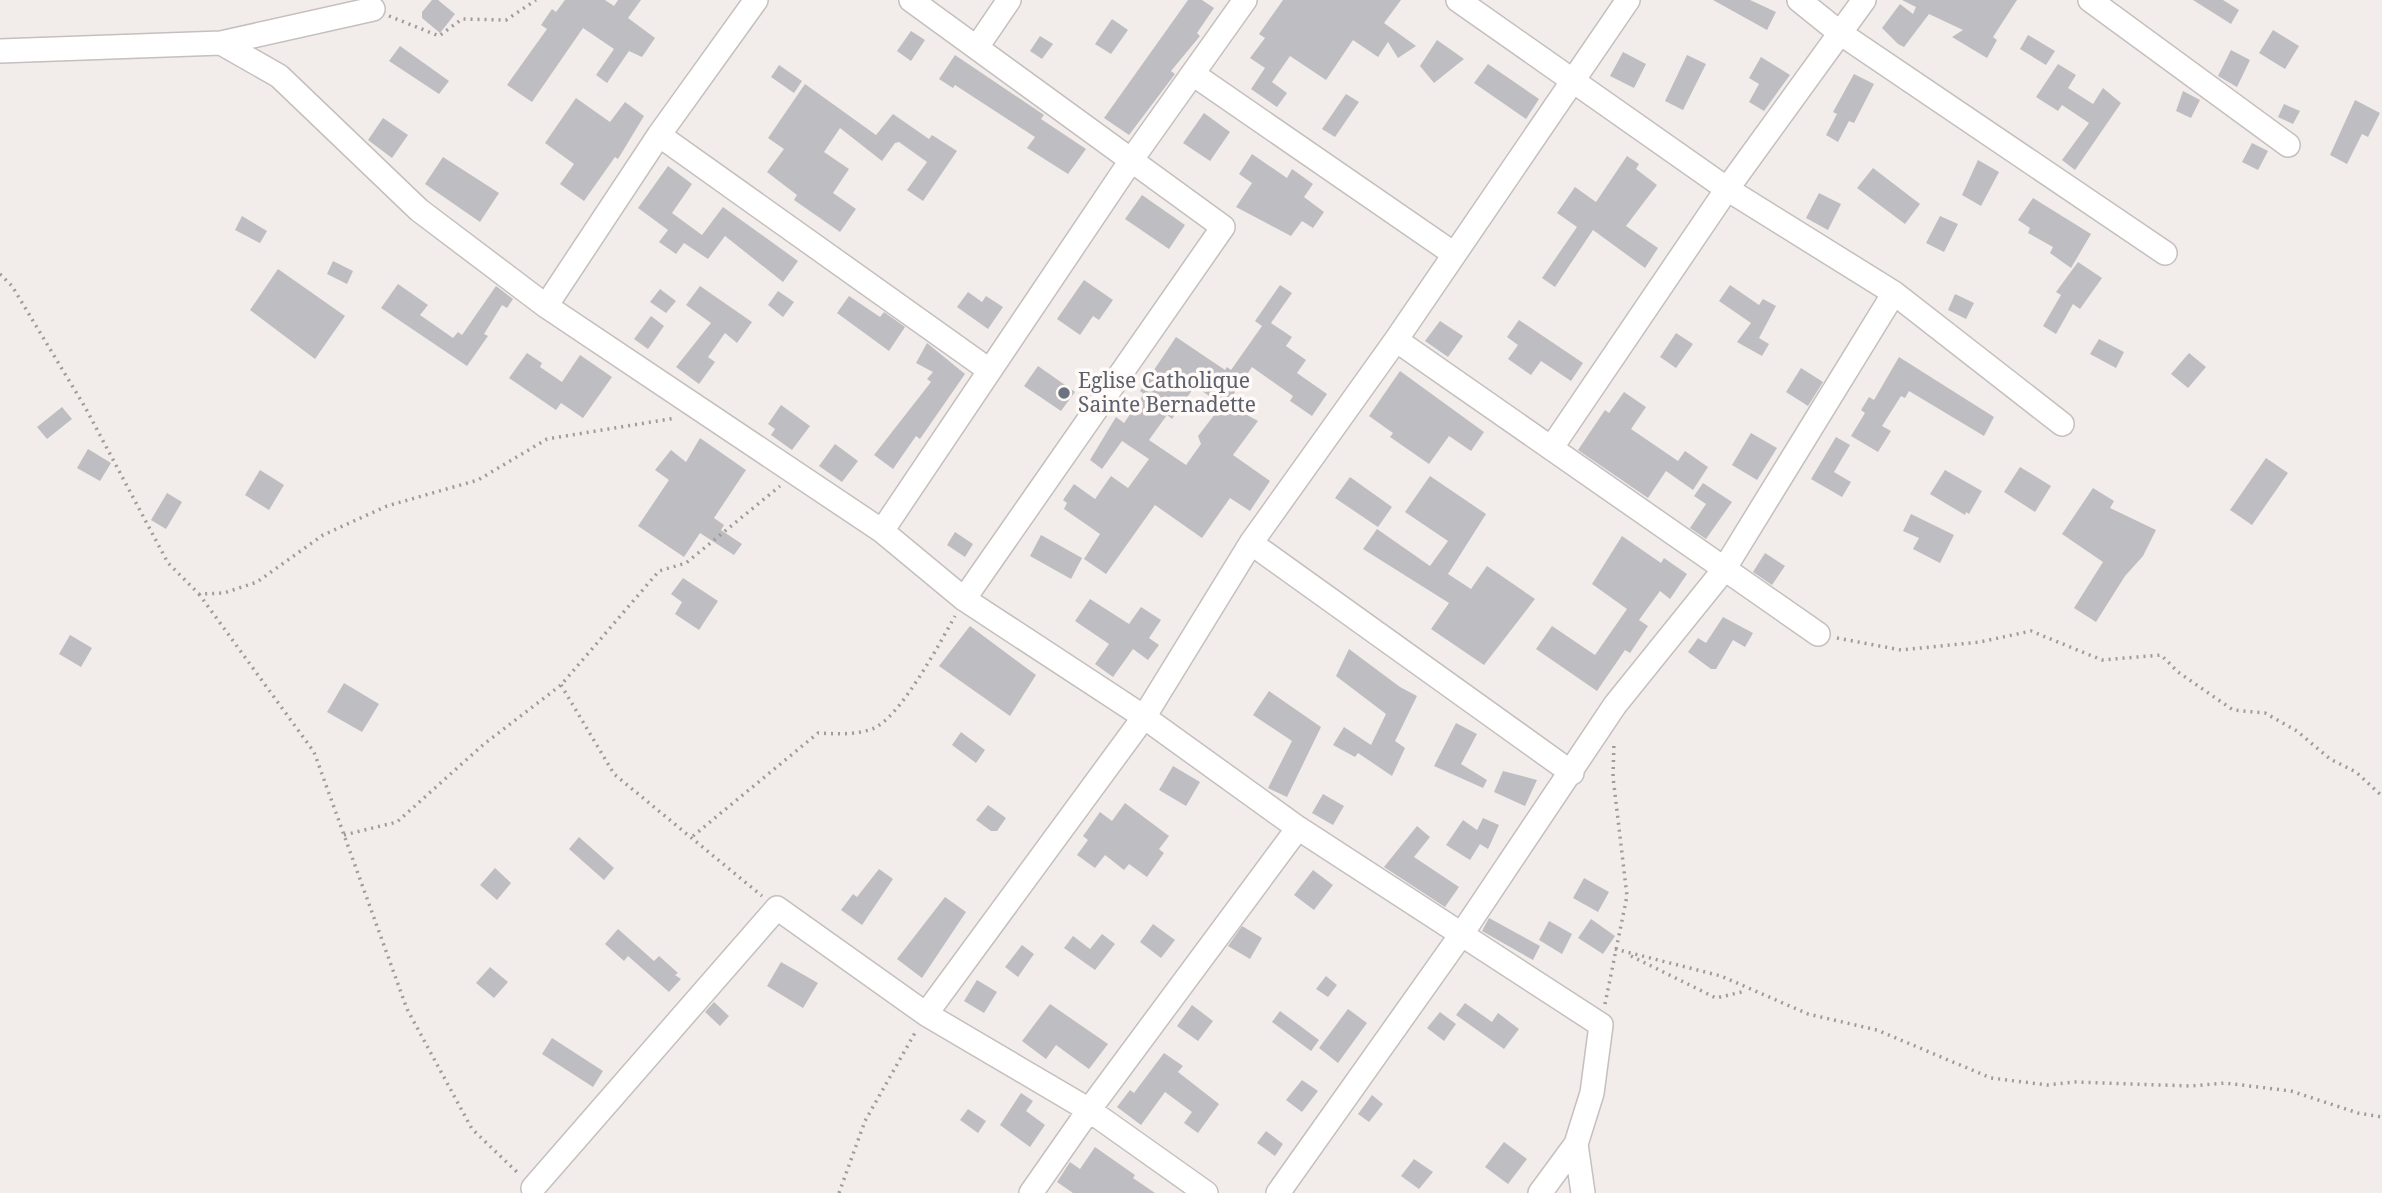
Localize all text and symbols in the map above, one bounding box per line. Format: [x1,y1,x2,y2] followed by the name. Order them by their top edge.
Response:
[1078,366,1256,418] place label: Eglise Catholique Sainte Bernadette
[1056,385,1072,401] marker: Eglise Catholique Sainte Bernadette

